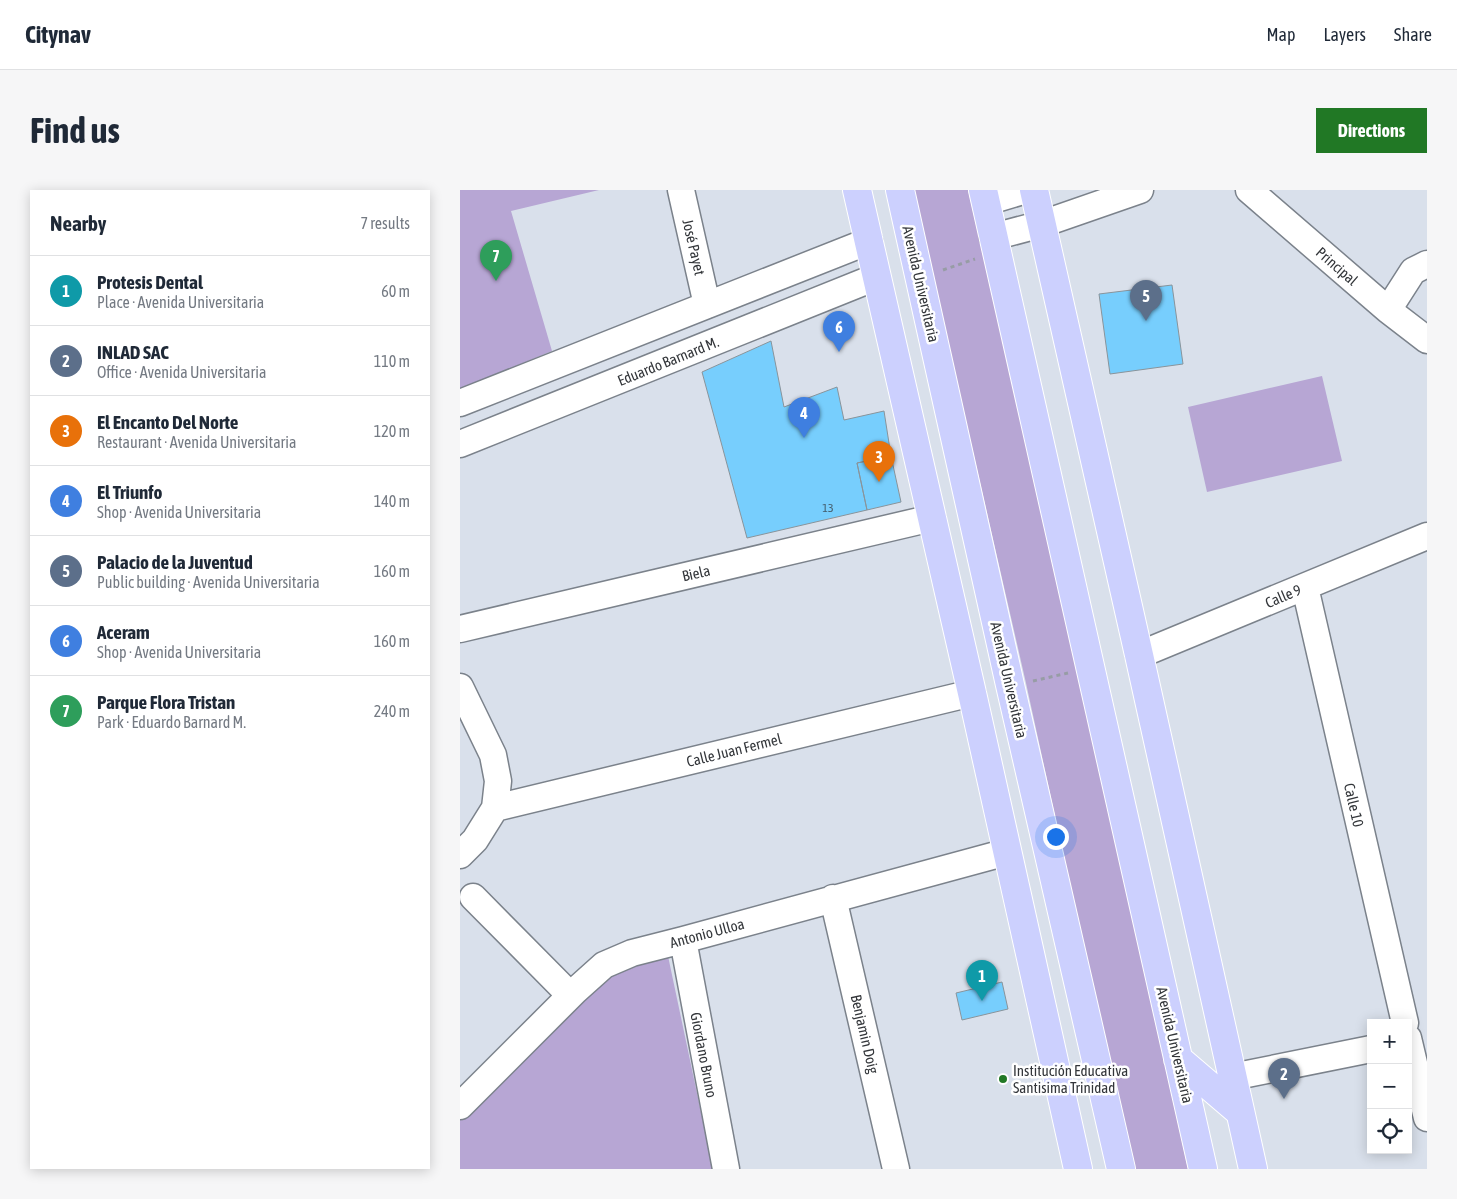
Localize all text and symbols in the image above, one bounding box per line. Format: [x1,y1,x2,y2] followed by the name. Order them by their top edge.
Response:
[25,21,91,48] text: Citynav
[1266,24,1295,45] text: Map
[1323,24,1366,45] text: Layers
[1394,24,1432,45] text: Share
[1316,108,1427,153] button: Directions
[30,110,120,150] text: Find us
[50,211,106,235] text: Nearby
[360,214,410,232] text: 7 results
[679,217,709,277] street label: José Payet
[899,224,943,344] street label: Avenida Universitaria
[480,240,512,281] pin: 7
[1313,243,1361,289] street label: Principal
[97,271,203,293] text: Protesis Dental
[1130,280,1162,321] pin: 5
[62,282,70,300] text: 1
[381,282,410,300] text: 60 m
[97,293,264,311] text: Place · Avenida Universitaria
[823,311,855,352] pin: 6
[615,333,721,389] street label: Eduardo Barnard M.
[97,341,169,363] text: INLAD SAC
[62,352,70,370] text: 2
[374,352,410,370] text: 110 m
[97,363,266,381] text: Office · Avenida Universitaria
[788,397,820,438] pin: 4
[97,411,238,433] text: El Encanto Del Norte
[62,422,70,440] text: 3
[374,422,410,440] text: 120 m
[97,433,296,451] text: Restaurant · Avenida Universitaria
[863,441,895,482] pin: 3
[97,481,162,503] text: El Triunfo
[62,492,70,510] text: 4
[374,492,410,510] text: 140 m
[822,501,834,515] house number: 13
[97,503,261,521] text: Shop · Avenida Universitaria
[97,551,253,573] text: Palacio de la Juventud
[62,562,70,580] text: 5
[374,562,410,580] text: 160 m
[680,562,712,584] street label: Biela
[97,573,320,591] text: Public building · Avenida Universitaria
[1262,581,1304,611] street label: Calle 9
[987,620,1031,740] street label: Avenida Universitaria
[97,621,150,643] text: Aceram
[62,632,70,650] text: 6
[374,632,410,650] text: 160 m
[97,643,261,661] text: Shop · Avenida Universitaria
[97,691,235,713] text: Parque Flora Tristan
[62,702,70,720] text: 7
[374,702,410,720] text: 240 m
[97,713,246,731] text: Park · Eduardo Barnard M.
[685,730,783,770] street label: Calle Juan Fermel
[1341,781,1367,829] street label: Calle 10
[1043,824,1069,850] your location
[668,915,746,951] street label: Antonio Ulloa
[966,960,998,1001] pin: 1
[1153,985,1197,1105] street label: Avenida Universitaria
[848,993,882,1076] street label: Benjamin Doig
[687,1011,721,1099] street label: Giordano Bruno
[1367,1019,1412,1154] map controls
[1367,1019,1412,1064] button: +
[1268,1058,1300,1099] pin: 2
[1013,1062,1128,1096] place label: Institución Educativa Santisima Trinidad
[1367,1064,1412,1109] button: −
[997,1073,1009,1085] marker: Institución Educativa Santisima Trinidad
[1367,1109,1412,1154] button: locate

